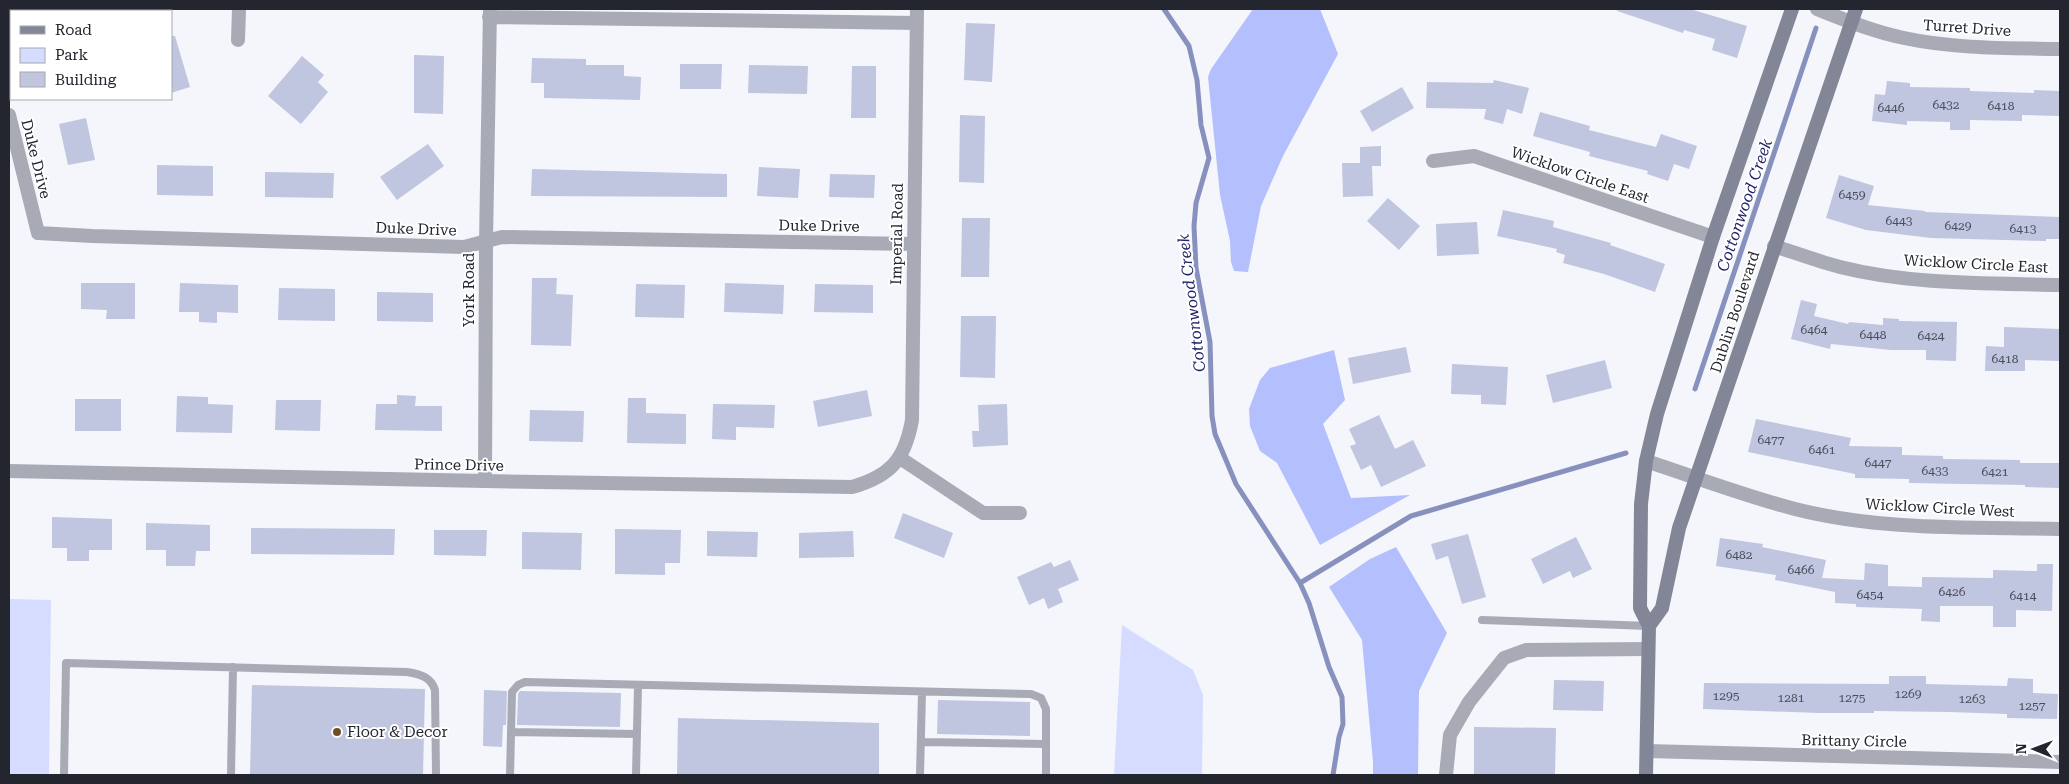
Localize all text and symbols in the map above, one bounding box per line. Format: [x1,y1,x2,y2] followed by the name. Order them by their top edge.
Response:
[10,10,172,100] legend
[1922,16,2012,40] street label: Turret Drive
[55,21,92,39] text: Road
[55,46,89,64] text: Park
[55,71,117,89] text: Building
[1933,98,1960,112] house number: 6432
[1988,99,2015,113] house number: 6418
[1878,101,1905,115] house number: 6446
[17,117,55,201] street label: Duke Drive
[1713,136,1776,274] water label: Cottonwood Creek
[1509,143,1652,207] street label: Wicklow Circle East
[887,183,907,285] street label: Imperial Road
[1839,188,1866,202] house number: 6459
[1886,214,1913,228] house number: 6443
[778,216,860,236] street label: Duke Drive
[375,219,457,239] street label: Duke Drive
[1945,219,1972,233] house number: 6429
[2010,222,2037,236] house number: 6413
[1174,232,1209,373] water label: Cottonwood Creek
[1707,248,1763,375] street label: Dublin Boulevard
[1903,251,2049,277] street label: Wicklow Circle East
[460,252,478,327] street label: York Road
[1801,323,1828,337] house number: 6464
[1860,328,1887,342] house number: 6448
[1918,329,1945,343] house number: 6424
[1992,352,2019,366] house number: 6418
[1758,433,1785,447] house number: 6477
[1809,443,1836,457] house number: 6461
[414,455,504,475] street label: Prince Drive
[1865,456,1892,470] house number: 6447
[1922,464,1949,478] house number: 6433
[1982,465,2009,479] house number: 6421
[1865,495,2016,521] street label: Wicklow Circle West
[1726,548,1753,562] house number: 6482
[1788,563,1815,577] house number: 6466
[1939,585,1966,599] house number: 6426
[1857,588,1884,602] house number: 6454
[2010,589,2037,603] house number: 6414
[1895,687,1922,701] house number: 1269
[1713,689,1740,703] house number: 1295
[1778,691,1805,705] house number: 1281
[1839,691,1866,705] house number: 1275
[1959,692,1986,706] house number: 1263
[2019,699,2046,713] house number: 1257
[347,723,448,741] place label: Floor & Decor
[2009,724,2059,774] north arrow
[331,726,343,738] marker: Floor & Decor
[1801,731,1907,751] street label: Brittany Circle
[2013,743,2029,754] text: N

